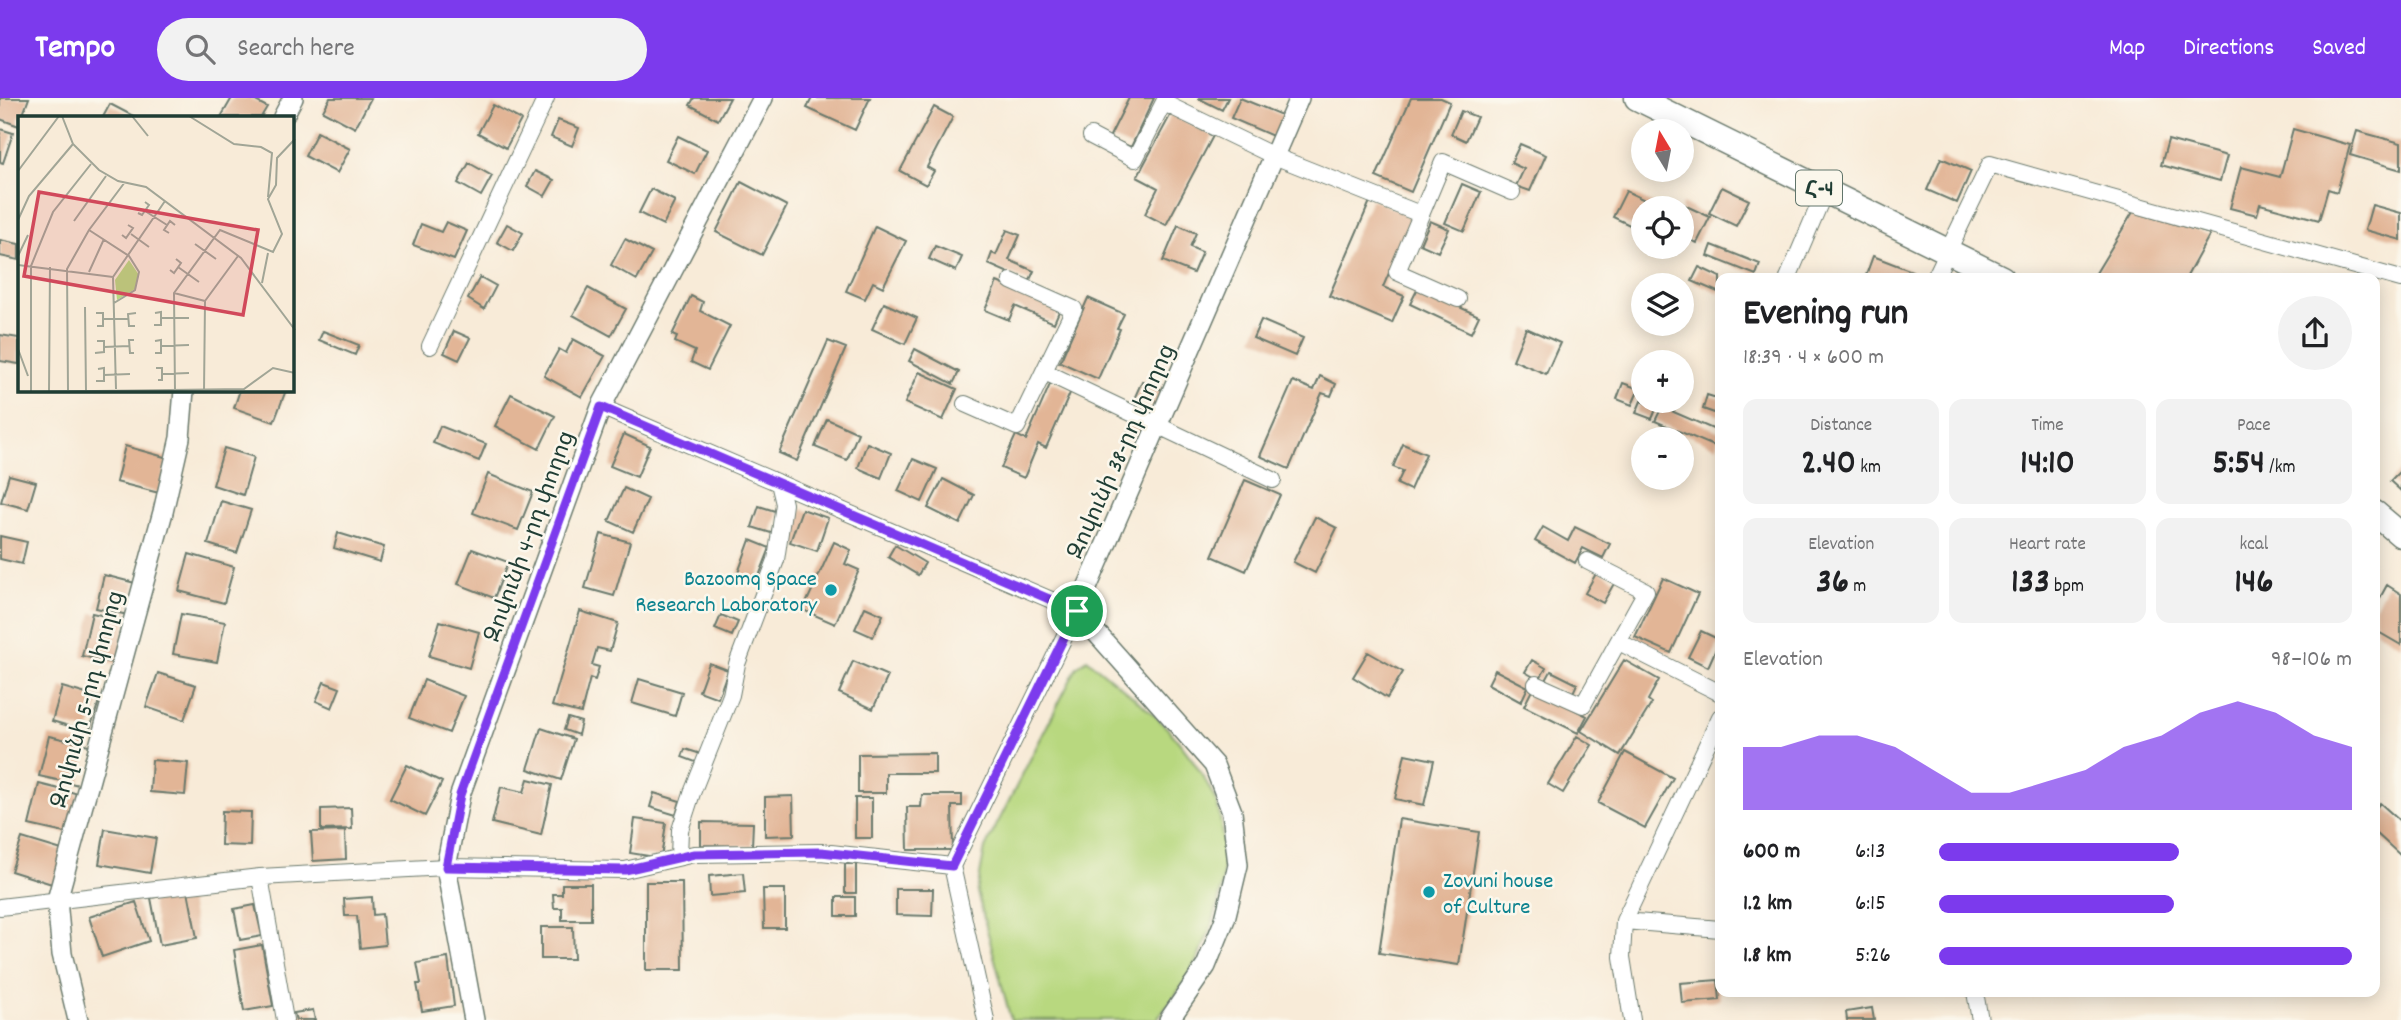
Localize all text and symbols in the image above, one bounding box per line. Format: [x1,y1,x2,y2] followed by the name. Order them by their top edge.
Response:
[157,18,647,81] search box
[35,26,115,73] text: Tempo
[181,30,219,68] icon: search
[237,31,355,68] text: Search here
[2109,32,2145,66] text: Map
[2183,32,2274,66] text: Directions
[2312,32,2366,66] text: Saved
[18,116,294,392] inset map
[1631,119,1694,182] north arrow
[1631,119,1694,490] map controls
[1796,170,1842,206] road number: Հ-4
[1631,196,1694,259] button: locate
[1631,273,1694,336] button: layers
[1743,288,1908,343] text: Evening run
[2278,296,2352,370] button: share
[1061,339,1186,565] street label: Զովունի 38-րդ փողոց
[1743,342,1884,375] text: 18:39 · 4 × 600 m
[1631,350,1694,413] button: +
[1810,413,1872,440] text: Distance
[2031,413,2064,440] text: Time
[2237,413,2271,440] text: Pace
[478,427,585,648] street label: Զովունի 4-րդ փողոց
[1631,427,1694,490] button: −
[1801,440,1856,490] text: 2.40
[2020,440,2075,490] text: 14:10
[2212,440,2265,490] text: 5:54
[1856,455,1881,482] text: km
[2265,455,2296,482] text: /km
[1808,532,1874,559] text: Elevation
[2009,532,2086,559] text: Heart rate
[2239,532,2268,559] text: kcal
[1816,559,1849,609] text: 36
[2011,559,2050,609] text: 133
[2234,559,2273,609] text: 146
[635,564,818,623] place label: Bazoomq Space Research Laboratory
[1849,574,1866,601] text: m
[2050,574,2084,601] text: bpm
[1047,581,1107,641] pin
[823,582,839,598] marker: Bazoomq Space Research Laboratory
[44,587,134,812] street label: Զովունի 5-րդ փողոց
[1058,592,1096,630] icon: arrive
[1743,644,1823,677] text: Elevation
[2271,644,2352,677] text: 98–106 m
[1743,836,1800,869] text: 600 m
[1855,836,1885,869] text: 6:13
[1443,866,1553,925] place label: Zovuni house of Culture
[1421,884,1437,900] marker: Zovuni house of Culture
[1743,888,1792,921] text: 1.2 km
[1855,888,1886,921] text: 6:15
[1743,940,1792,973] text: 1.8 km
[1855,940,1891,973] text: 5:26

